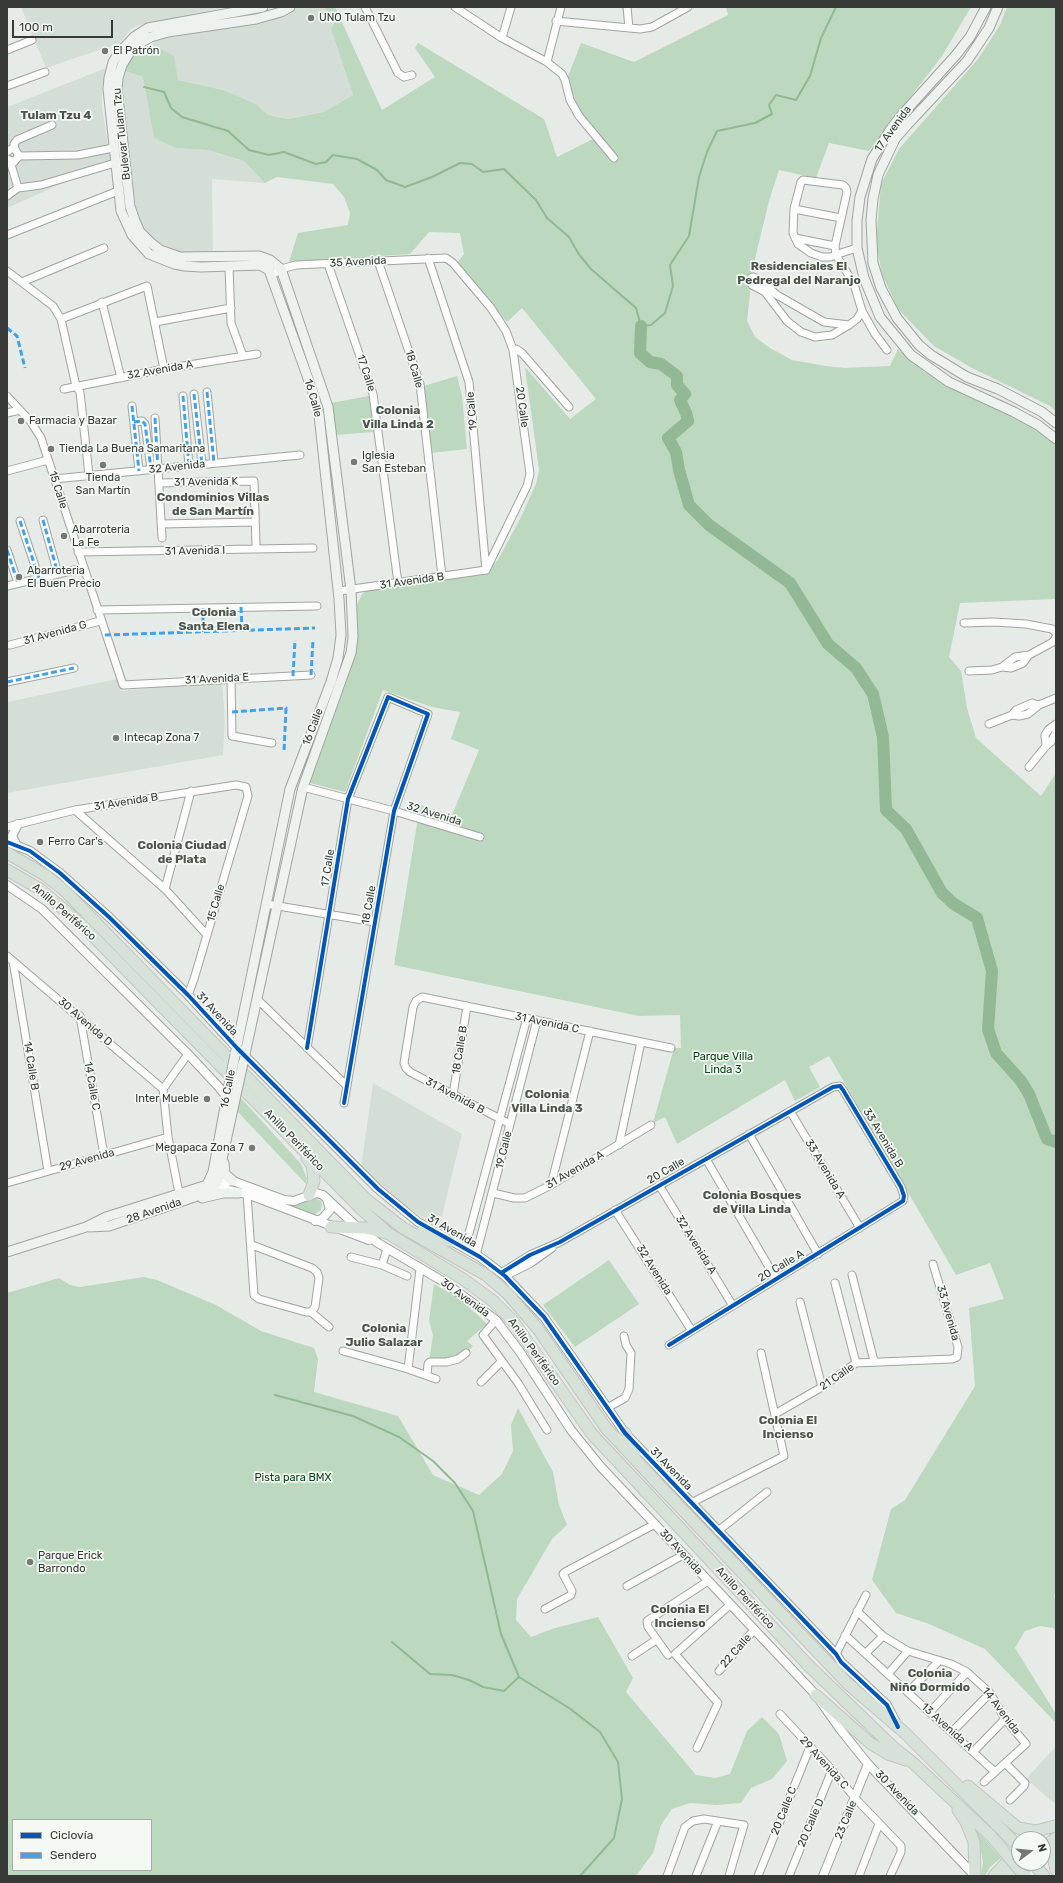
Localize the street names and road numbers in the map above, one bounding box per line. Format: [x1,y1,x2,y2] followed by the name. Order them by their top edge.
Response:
[111,87,133,181] street label: Bulevar Tulam Tzu
[872,103,914,155] street label: 17 Avenida
[329,254,387,270] street label: 35 Avenida
[402,348,426,390] street label: 18 Calle
[354,353,378,393] street label: 17 Calle
[126,358,194,382] street label: 32 Avenida A
[301,377,325,419] street label: 16 Calle
[513,386,531,428] street label: 20 Calle
[464,391,480,431] street label: 19 Calle
[148,457,206,477] street label: 32 Avenida
[46,469,70,511] street label: 15 Calle
[174,475,238,489] street label: 31 Avenida K
[165,544,225,558] street label: 31 Avenida I
[379,570,445,592] street label: 31 Avenida B
[22,618,88,648] street label: 31 Avenida G
[185,671,249,687] street label: 31 Avenida E
[300,706,326,748] street label: 16 Calle
[93,790,159,814] street label: 31 Avenida B
[405,799,463,829] street label: 32 Avenida
[319,848,337,888] street label: 17 Calle
[29,881,99,943] street label: Anillo Periférico
[204,883,228,923] street label: 15 Calle
[359,885,379,925] street label: 18 Calle
[193,989,241,1039] street label: 31 Avenida
[55,995,115,1049] street label: 30 Avenida D
[514,1010,580,1036] street label: 31 Avenida C
[450,1025,470,1075] street label: 18 Calle B
[21,1041,41,1091] street label: 14 Calle B
[81,1061,103,1111] street label: 14 Calle C
[218,1069,238,1109] street label: 16 Calle
[423,1075,487,1117] street label: 31 Avenida B
[261,1106,327,1174] street label: Anillo Periférico
[860,1106,906,1170] street label: 33 Avenida B
[493,1130,515,1170] street label: 19 Calle
[802,1137,848,1201] street label: 33 Avenida A
[58,1146,116,1174] street label: 29 Avenida
[544,1148,606,1192] street label: 31 Avenida A
[645,1155,687,1187] street label: 20 Calle
[125,1195,183,1227] street label: 28 Avenida
[425,1212,479,1250] street label: 31 Avenida
[673,1213,719,1277] street label: 32 Avenida A
[633,1242,675,1298] street label: 32 Avenida
[756,1247,806,1285] street label: 20 Calle A
[438,1276,492,1320] street label: 30 Avenida
[934,1284,962,1342] street label: 33 Avenida
[505,1316,563,1388] street label: Anillo Periférico
[817,1361,857,1393] street label: 21 Calle
[647,1445,695,1493] street label: 31 Avenida
[657,1527,705,1577] street label: 30 Avenida
[713,1564,777,1632] street label: Anillo Periférico
[718,1631,754,1671] street label: 22 Calle
[979,1685,1023,1737] street label: 14 Avenida
[918,1700,976,1754] street label: 13 Avenida A
[797,1734,851,1792] street label: 29 Avenida C
[872,1768,922,1818] street label: 30 Avenida
[768,1785,800,1837] street label: 20 Calle C
[795,1797,827,1849] street label: 20 Calle D
[832,1799,860,1841] street label: 23 Calle

